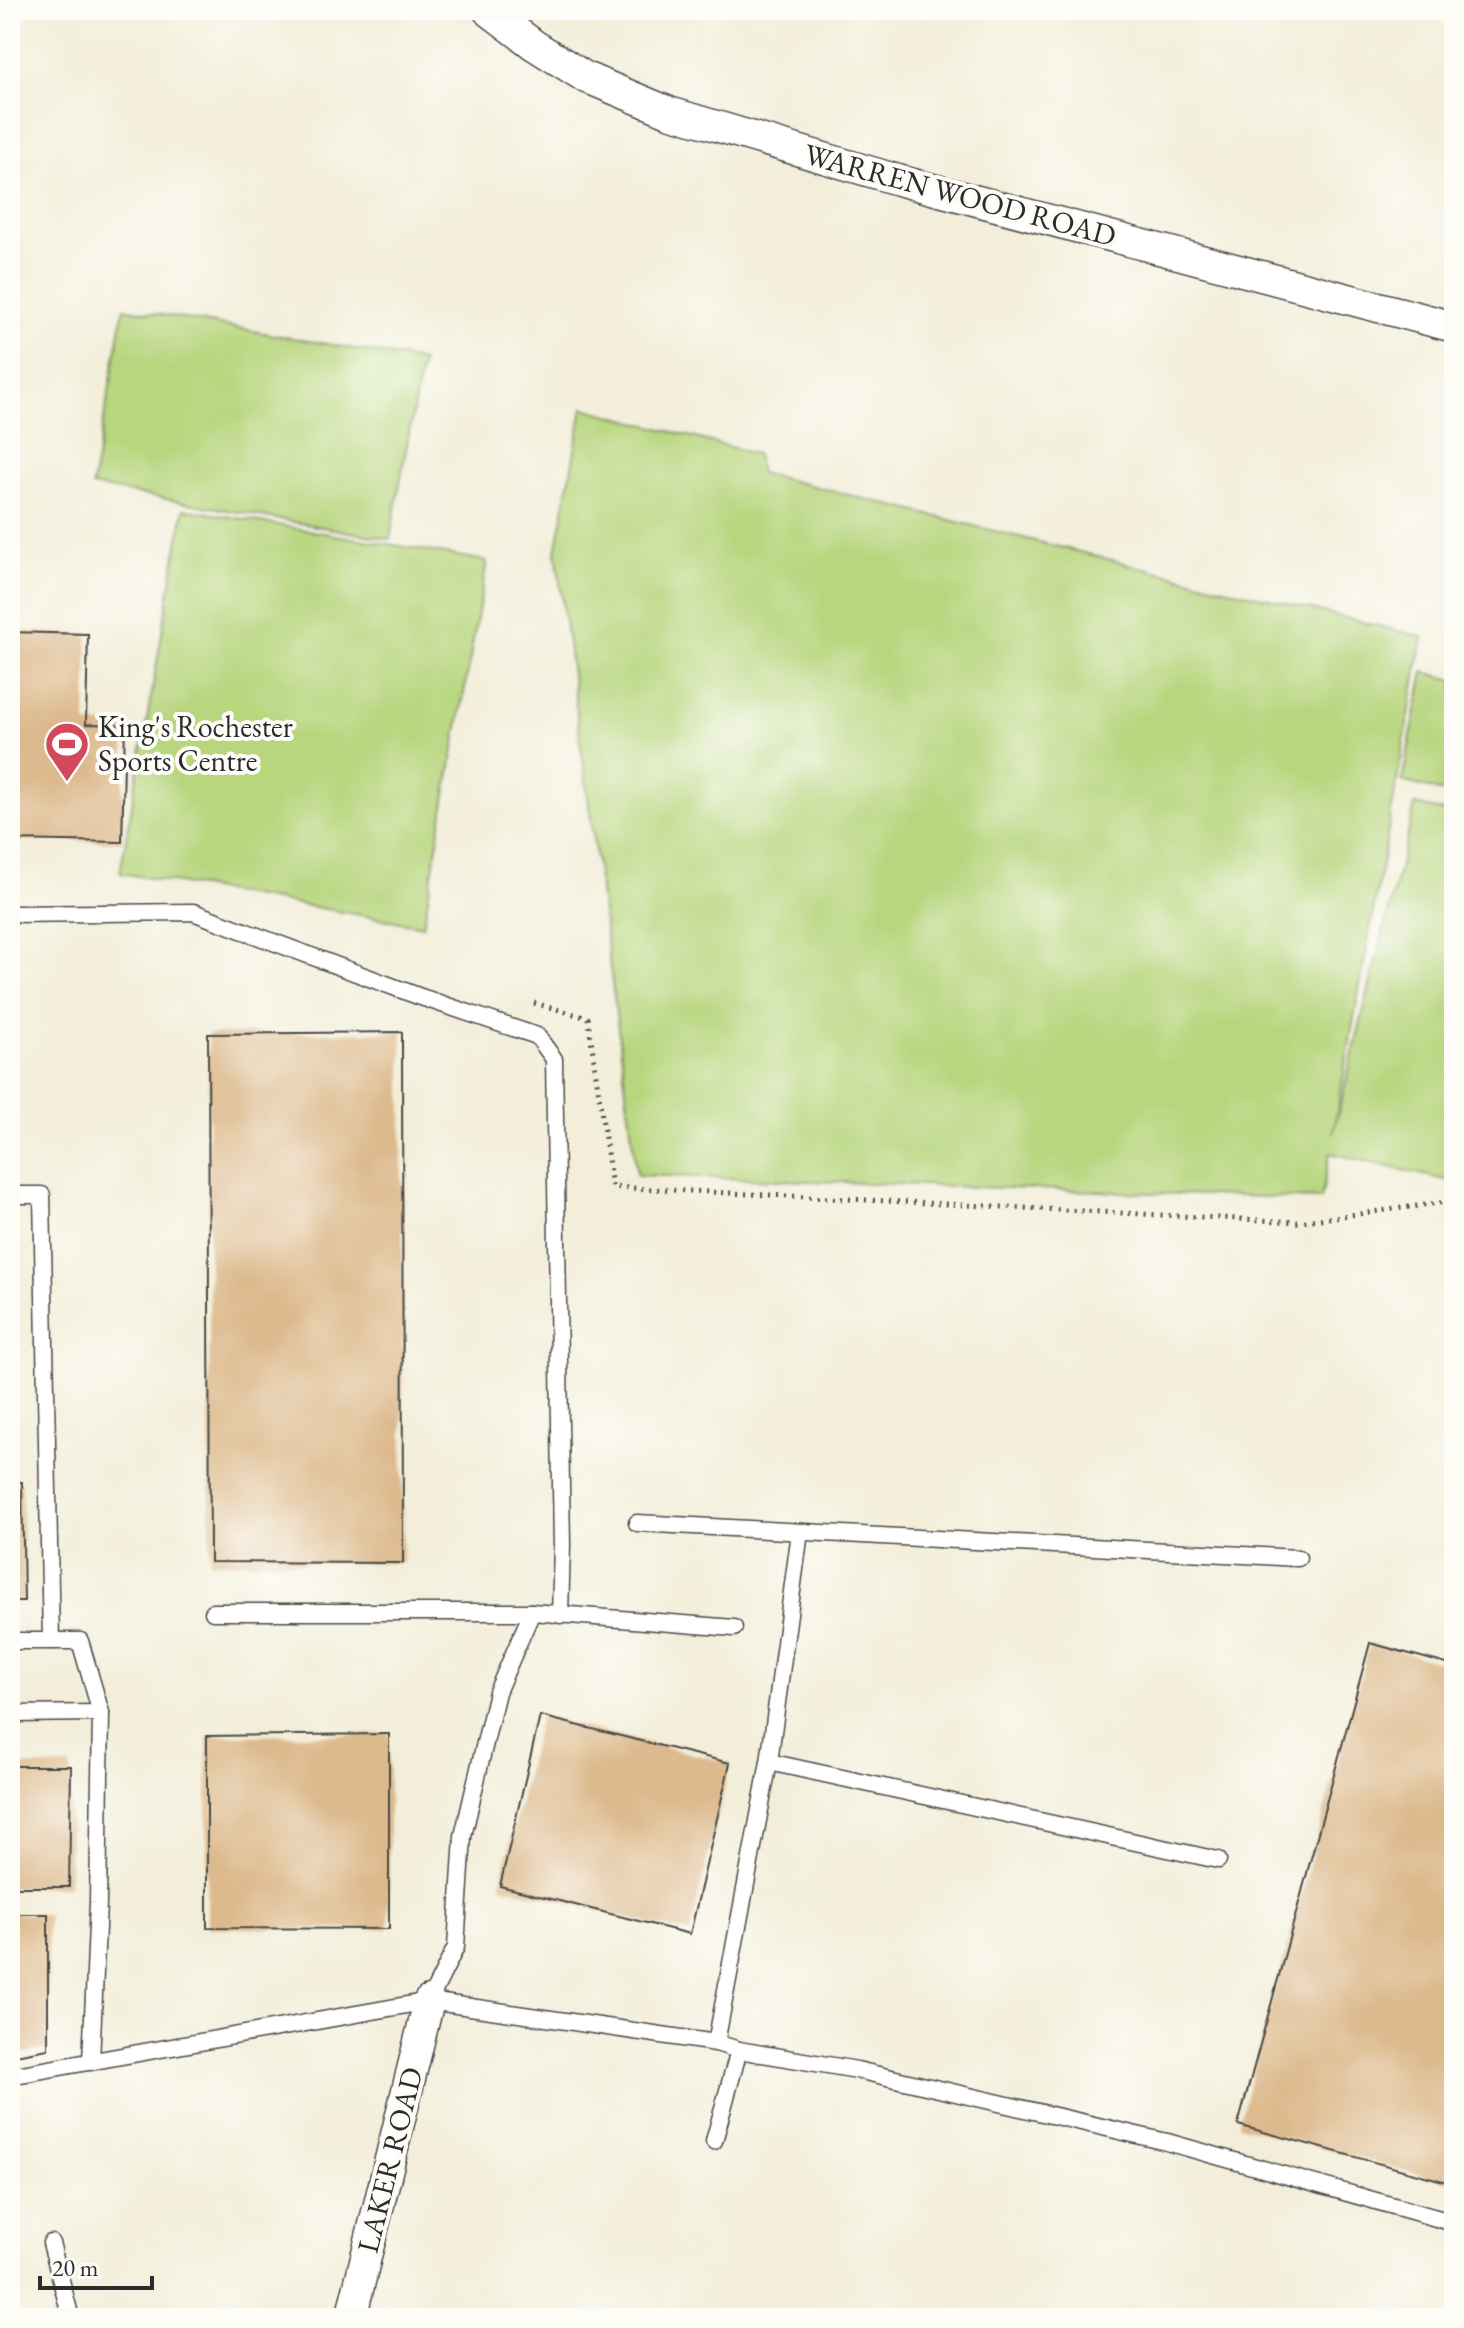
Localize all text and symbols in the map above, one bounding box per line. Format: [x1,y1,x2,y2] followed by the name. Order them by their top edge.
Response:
[800,134,1120,255] street label: WARREN WOOD ROAD
[98,707,293,780] place label: King's Rochester Sports Centre
[43,720,91,783] sports icon: King's Rochester Sports Centre
[348,2063,431,2257] street label: LAKER ROAD
[40,2240,152,2290] scale bar
[52,2252,99,2283] text: 20 m

